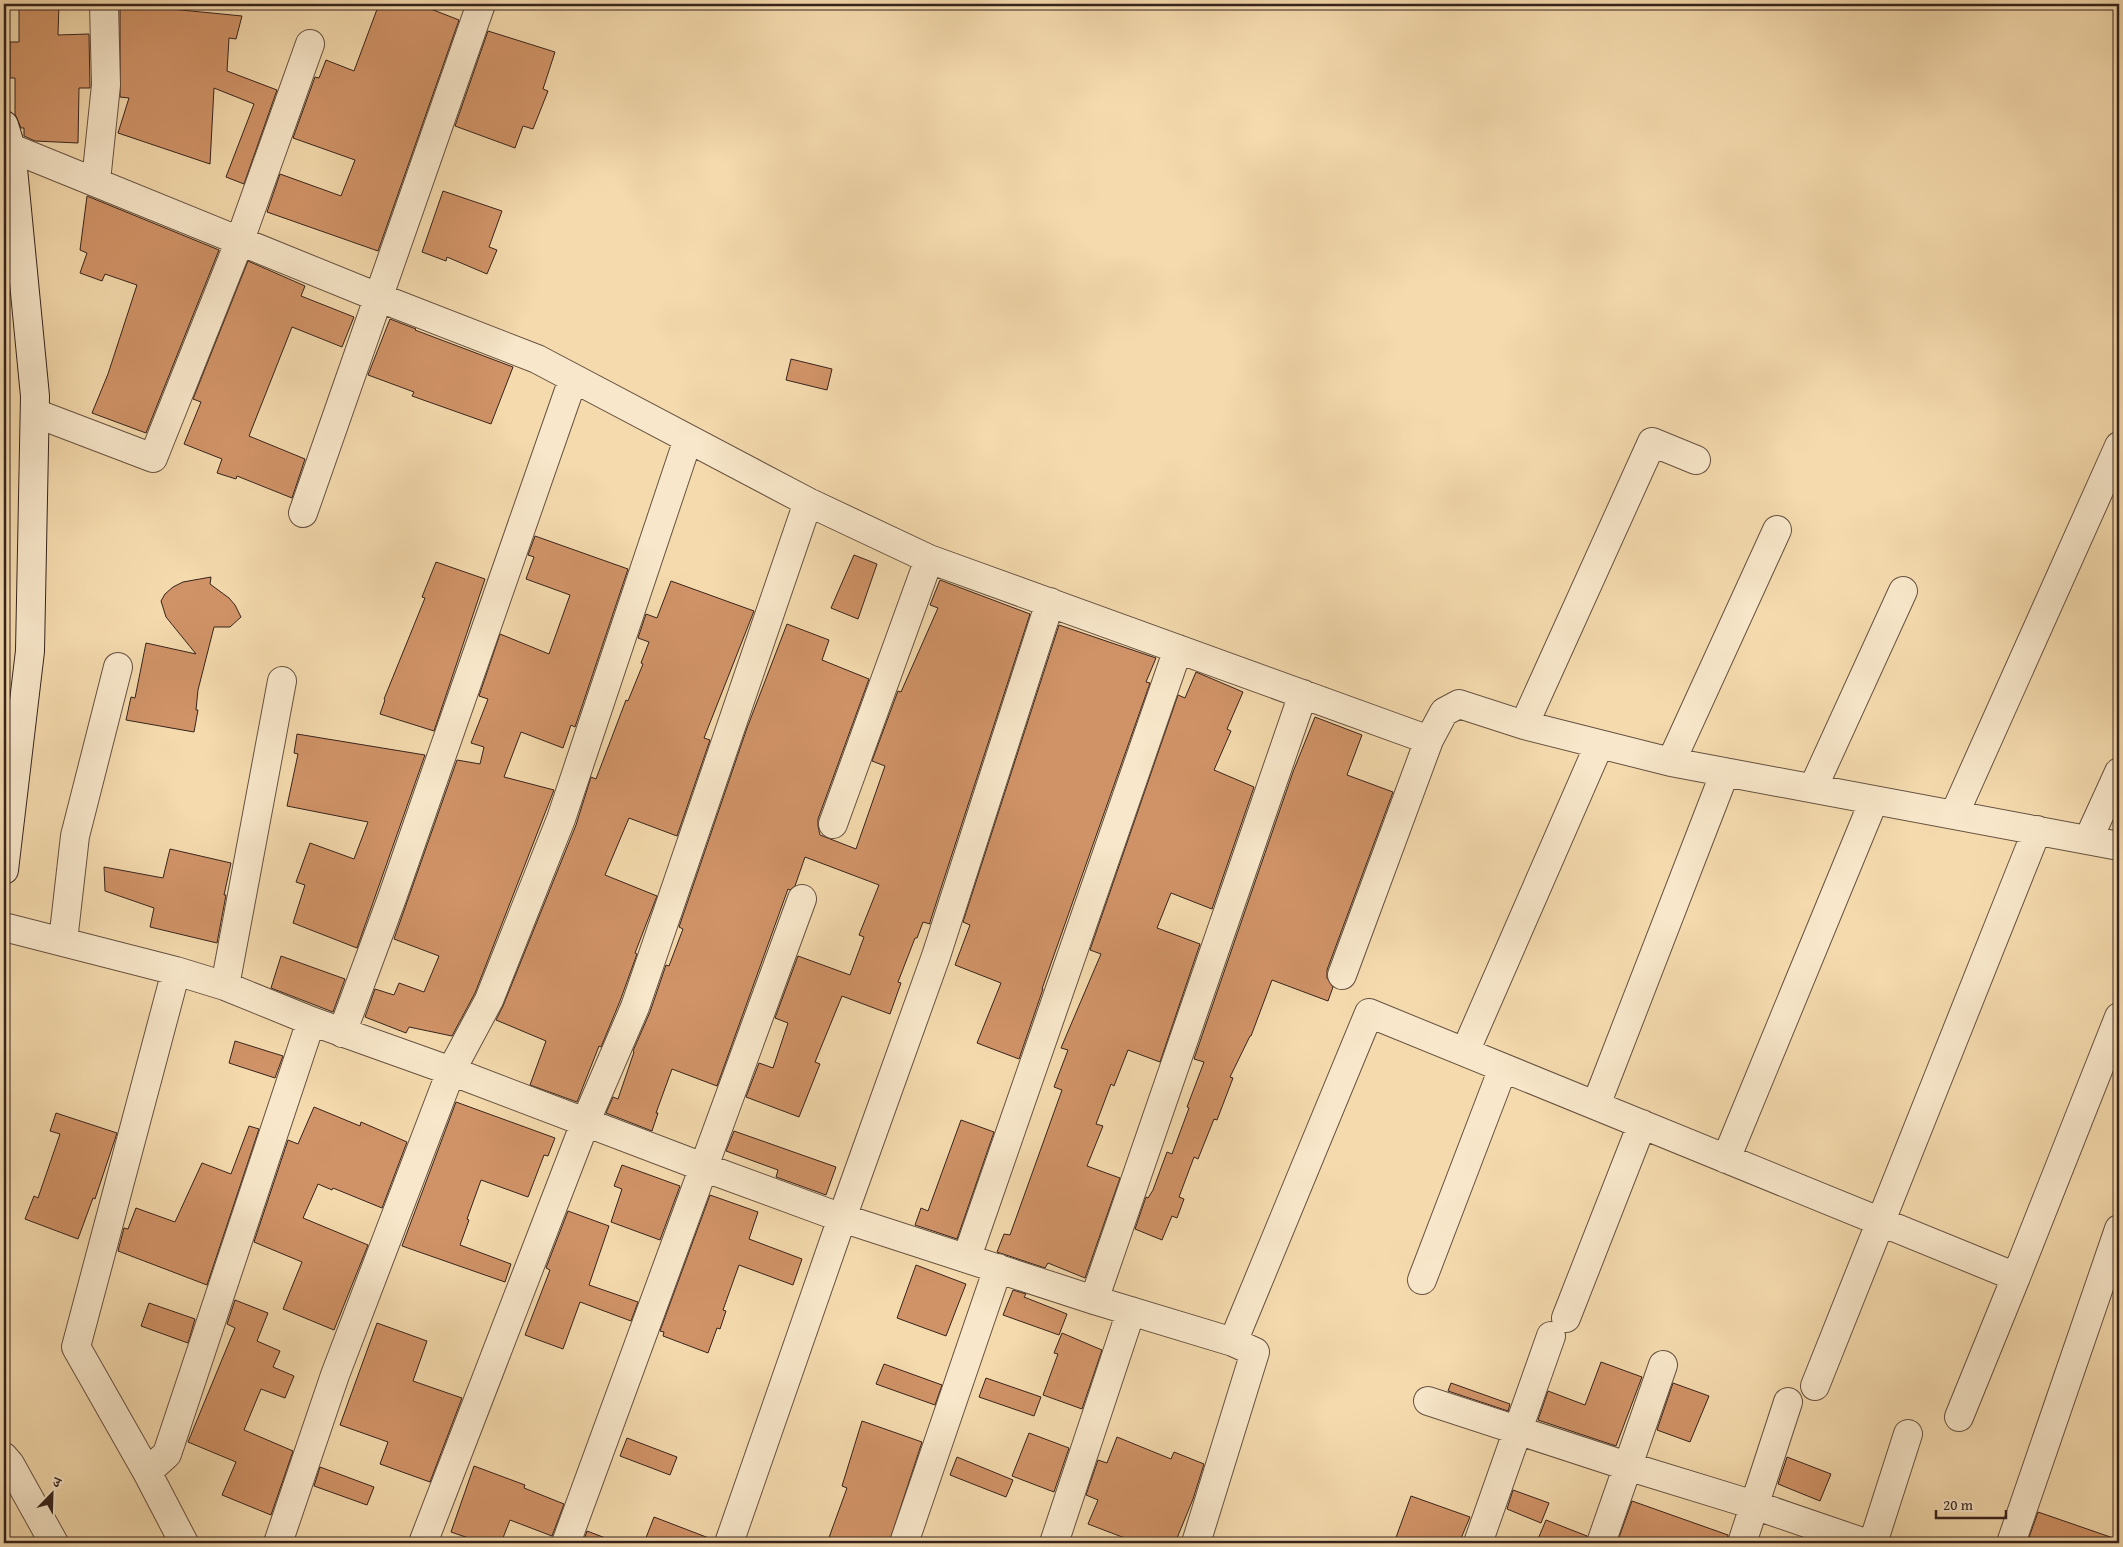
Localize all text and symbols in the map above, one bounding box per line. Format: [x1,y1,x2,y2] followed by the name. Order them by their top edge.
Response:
[28,1470,78,1520] north arrow
[49,1471,65,1493] text: उ
[1936,1487,2006,1519] scale bar
[1943,1494,1974,1515] text: 20 m

